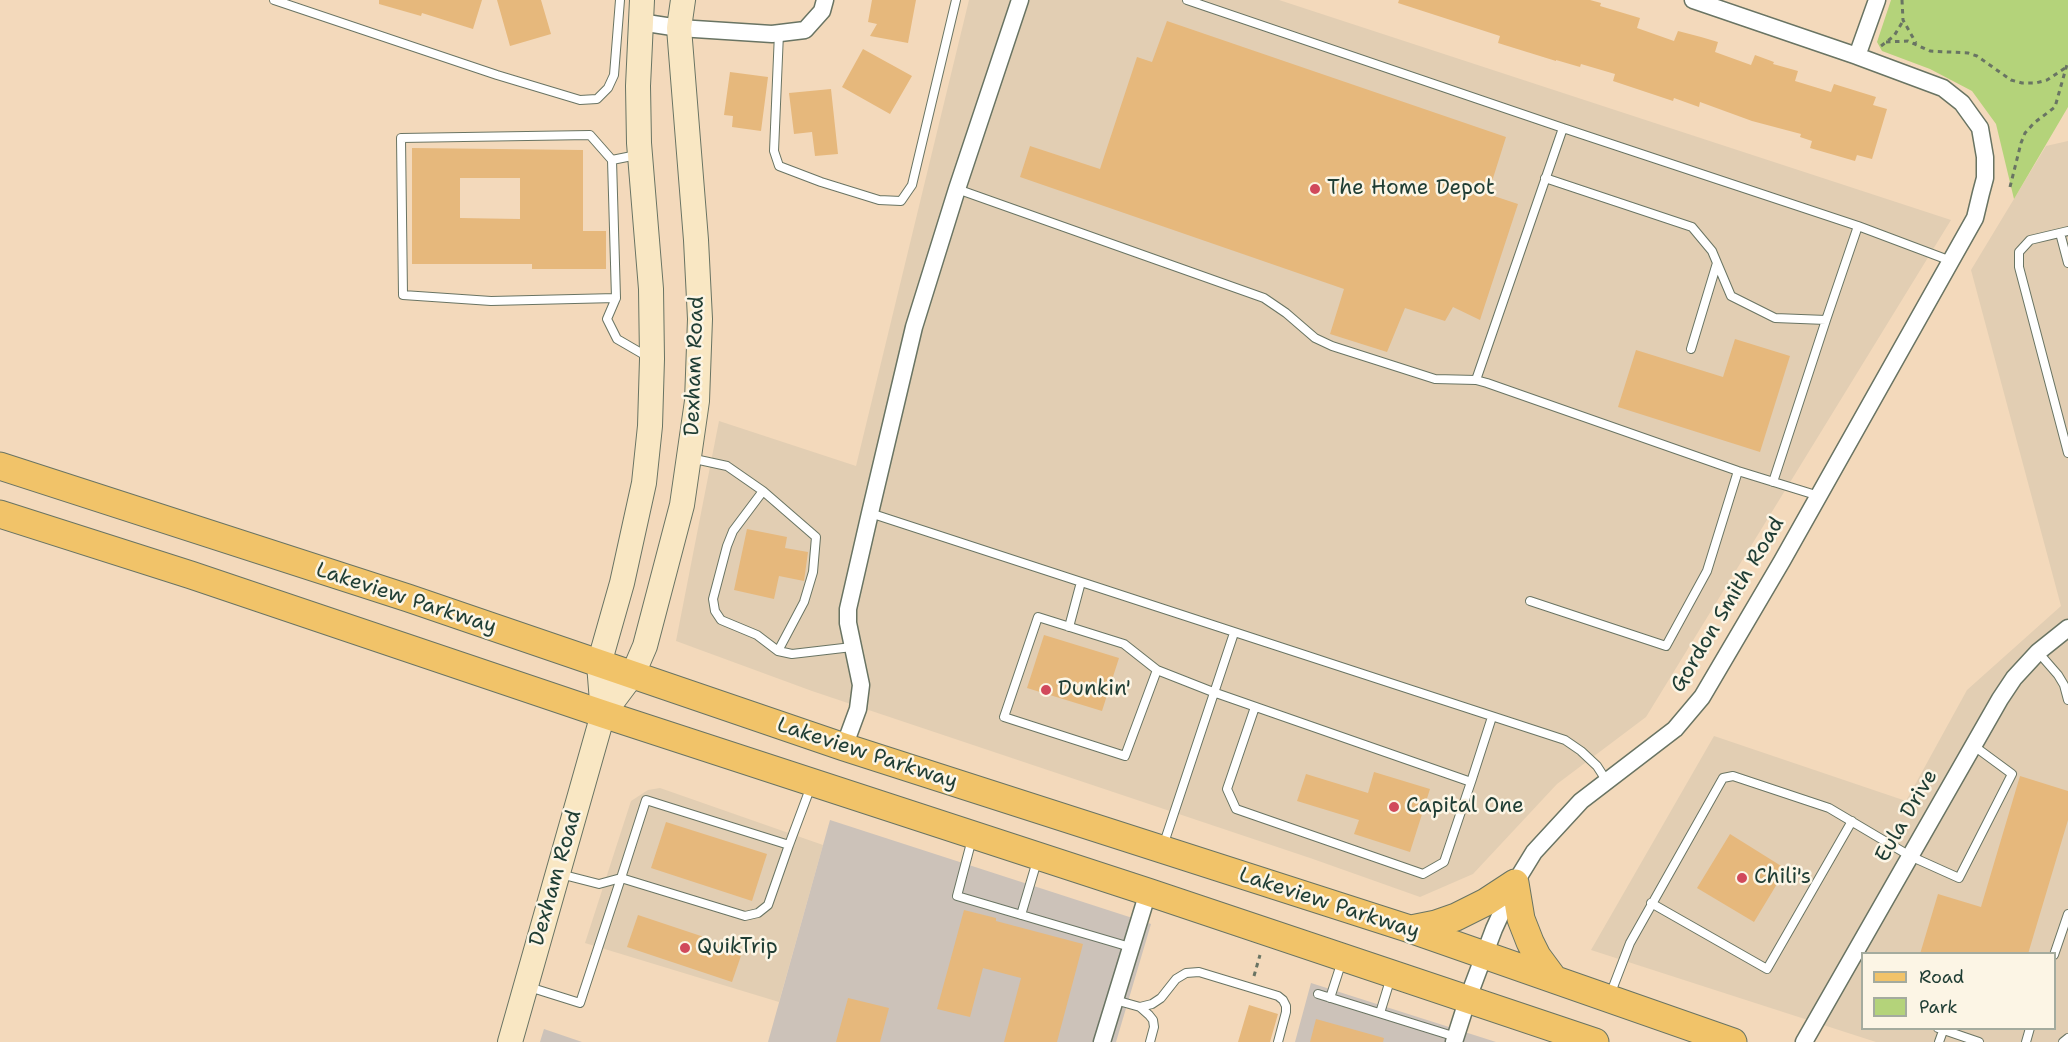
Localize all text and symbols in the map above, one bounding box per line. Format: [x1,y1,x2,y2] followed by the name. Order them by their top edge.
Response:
[1327,176,1495,202] place label: The Home Depot
[1308,182,1322,196] marker: The Home Depot
[680,295,710,437] street label: Dexham Road
[1666,513,1790,697] street label: Gordon Smith Road
[313,558,499,640] street label: Lakeview Parkway
[1058,677,1131,703] place label: Dunkin'
[1039,683,1053,697] marker: Dunkin'
[774,713,960,795] street label: Lakeview Parkway
[1870,765,1944,867] street label: Eula Drive
[1406,794,1524,820] place label: Capital One
[1387,800,1401,814] marker: Capital One
[525,807,587,949] street label: Dexham Road
[1236,863,1422,945] street label: Lakeview Parkway
[1754,865,1811,891] place label: Chili's
[1735,871,1749,885] marker: Chili's
[697,935,778,961] place label: QuikTrip
[678,941,692,955] marker: QuikTrip
[1861,952,2056,1030] legend
[1919,965,1964,989] text: Road
[1919,995,1958,1019] text: Park

